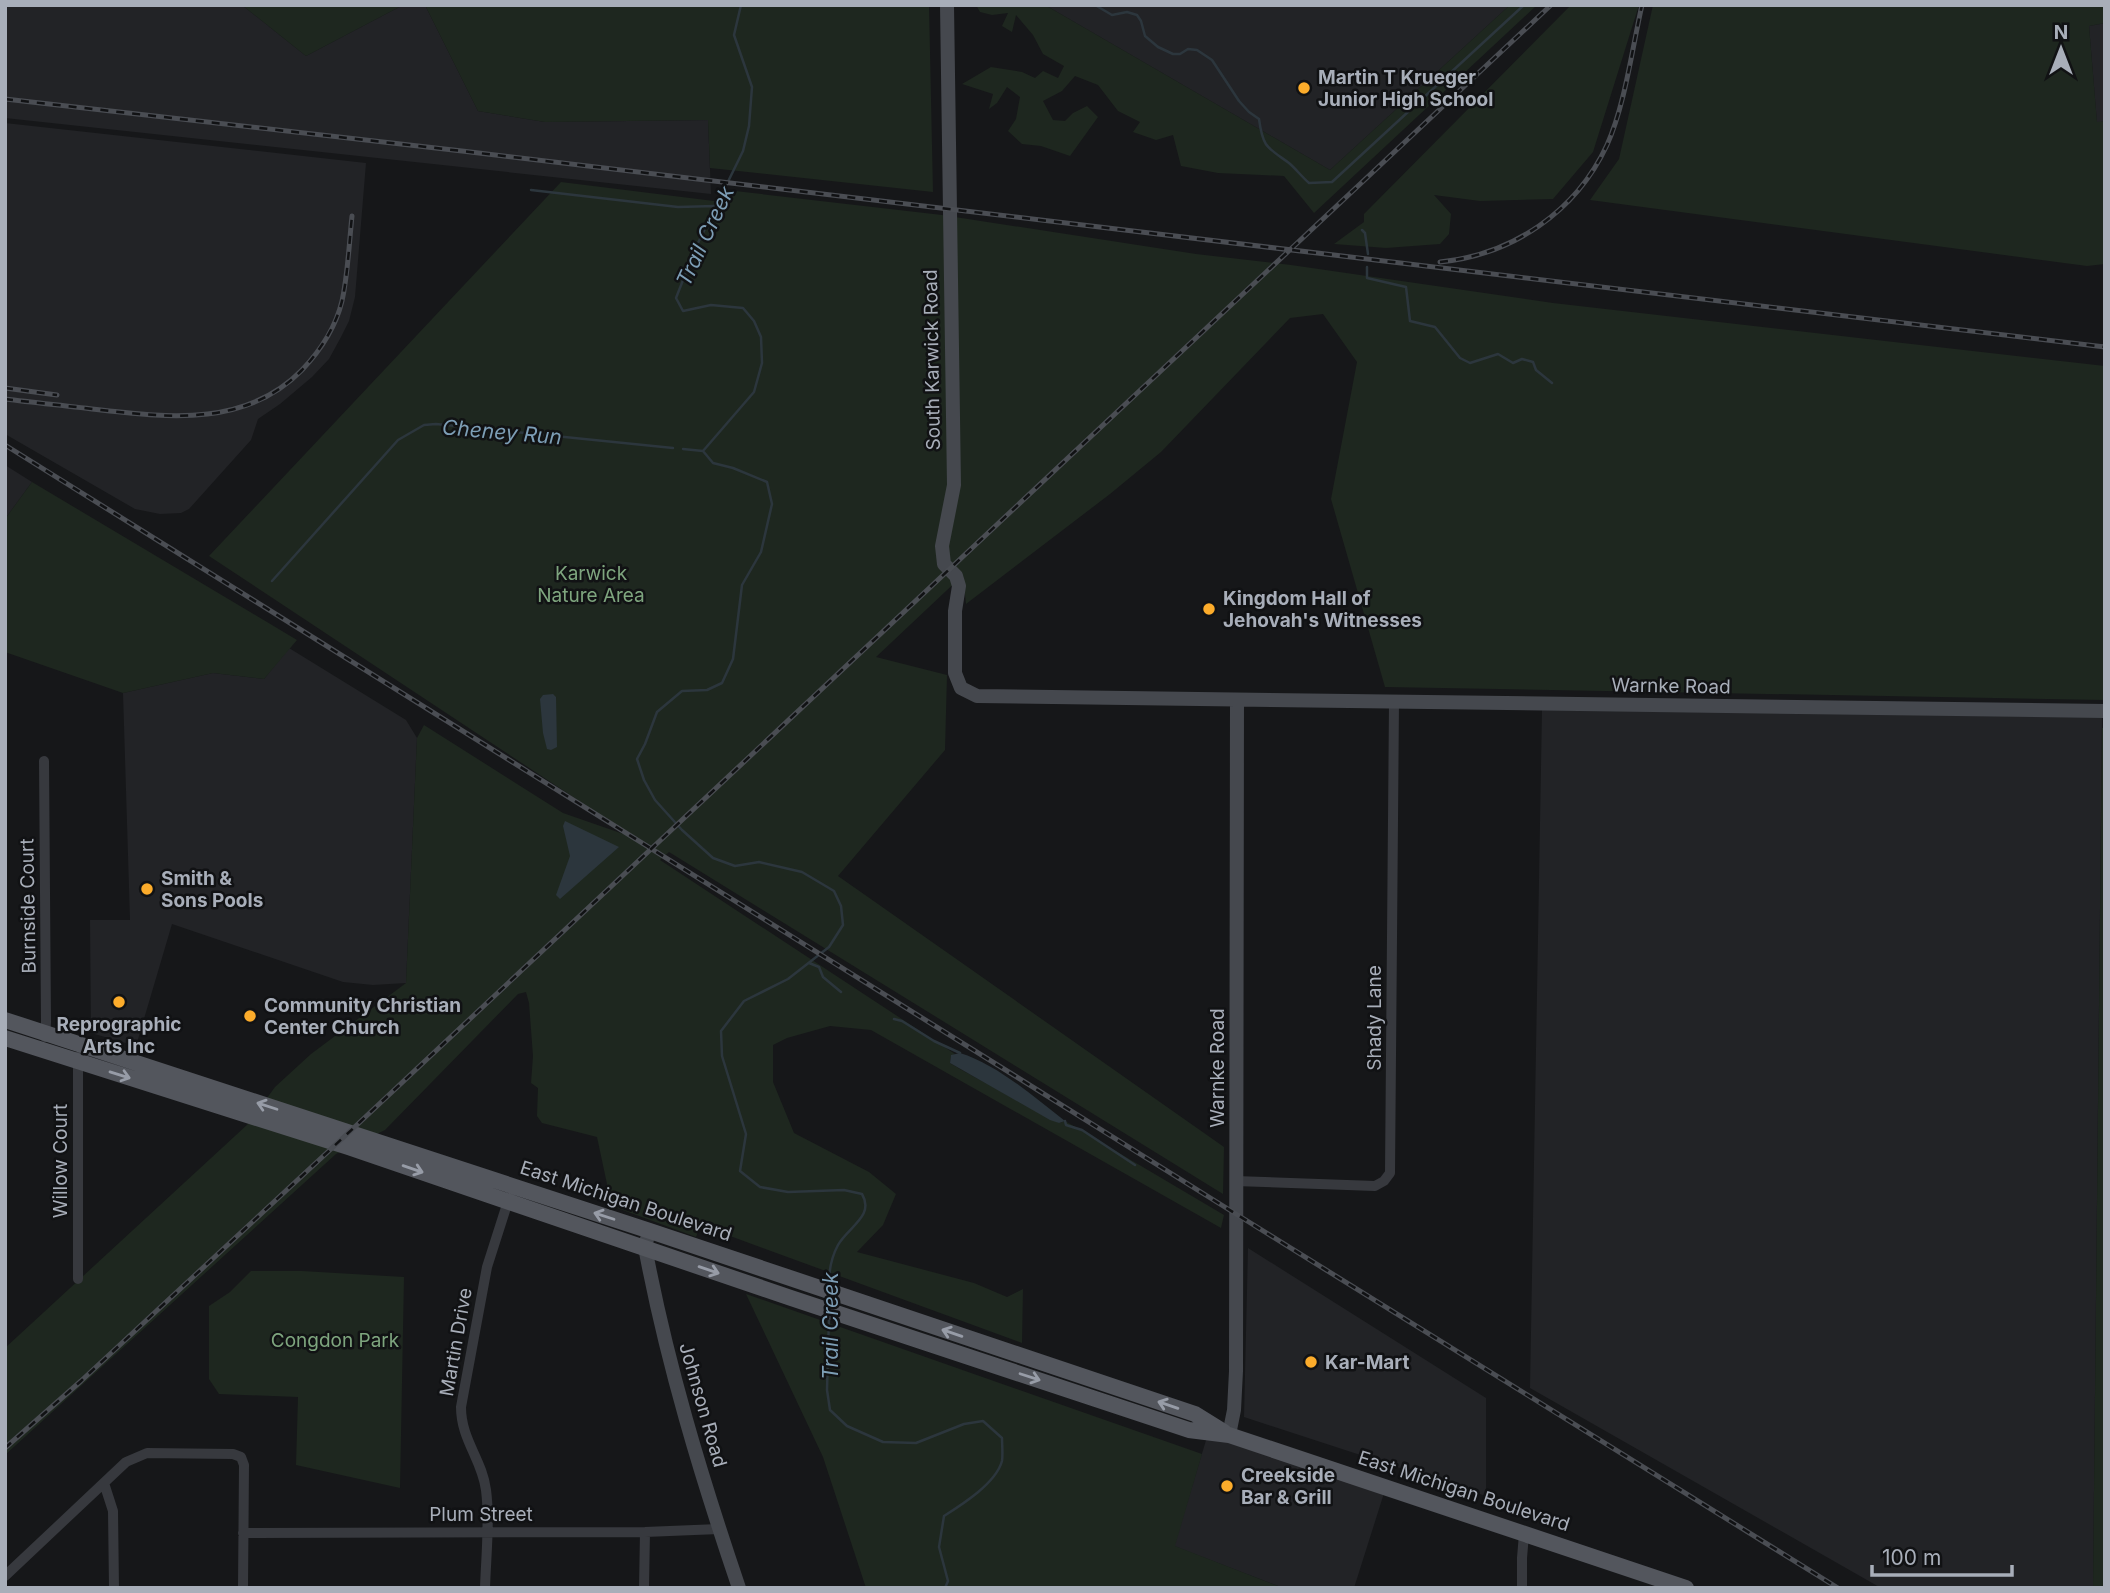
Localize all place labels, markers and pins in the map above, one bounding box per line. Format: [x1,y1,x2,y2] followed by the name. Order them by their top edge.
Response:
[1318,66,1493,111] place label: Martin T Krueger Junior High School
[1296,80,1312,96] marker: Martin T Krueger Junior High School
[1223,587,1422,632] place label: Kingdom Hall of Jehovah's Witnesses
[1201,601,1217,617] marker: Kingdom Hall of Jehovah's Witnesses
[161,867,263,912] place label: Smith & Sons Pools
[139,881,155,897] marker: Smith & Sons Pools
[111,994,127,1010] marker: Reprographic Arts Inc
[264,994,461,1039] place label: Community Christian Center Church
[242,1008,258,1024] marker: Community Christian Center Church
[56,1013,182,1058] place label: Reprographic Arts Inc
[1325,1351,1409,1374] place label: Kar-Mart
[1303,1354,1319,1370] marker: Kar-Mart
[1241,1464,1335,1509] place label: Creekside Bar & Grill
[1219,1478,1235,1494] marker: Creekside Bar & Grill

